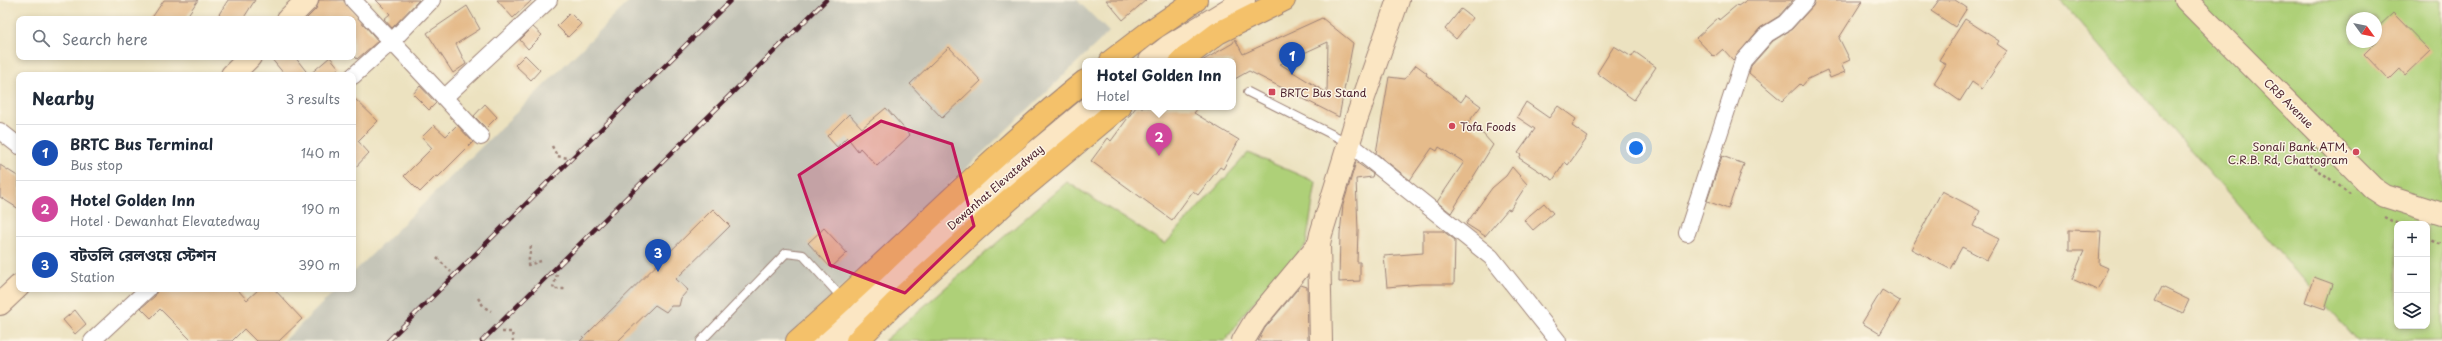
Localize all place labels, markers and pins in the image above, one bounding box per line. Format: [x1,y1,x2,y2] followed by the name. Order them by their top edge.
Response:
[1279,42,1305,75] pin: 1
[1280,84,1367,101] place label: BRTC Bus Stand
[1267,87,1277,97] marker: BRTC Bus Stand
[1460,118,1516,135] place label: Tofa Foods
[1447,121,1457,131] marker: Tofa Foods
[1146,123,1172,156] pin: 2
[2228,138,2348,168] place label: Sonali Bank ATM, C.R.B. Rd, Chattogram
[2351,147,2361,157] marker: Sonali Bank ATM, C.R.B. Rd, Chattogram
[645,239,671,272] pin: 3

